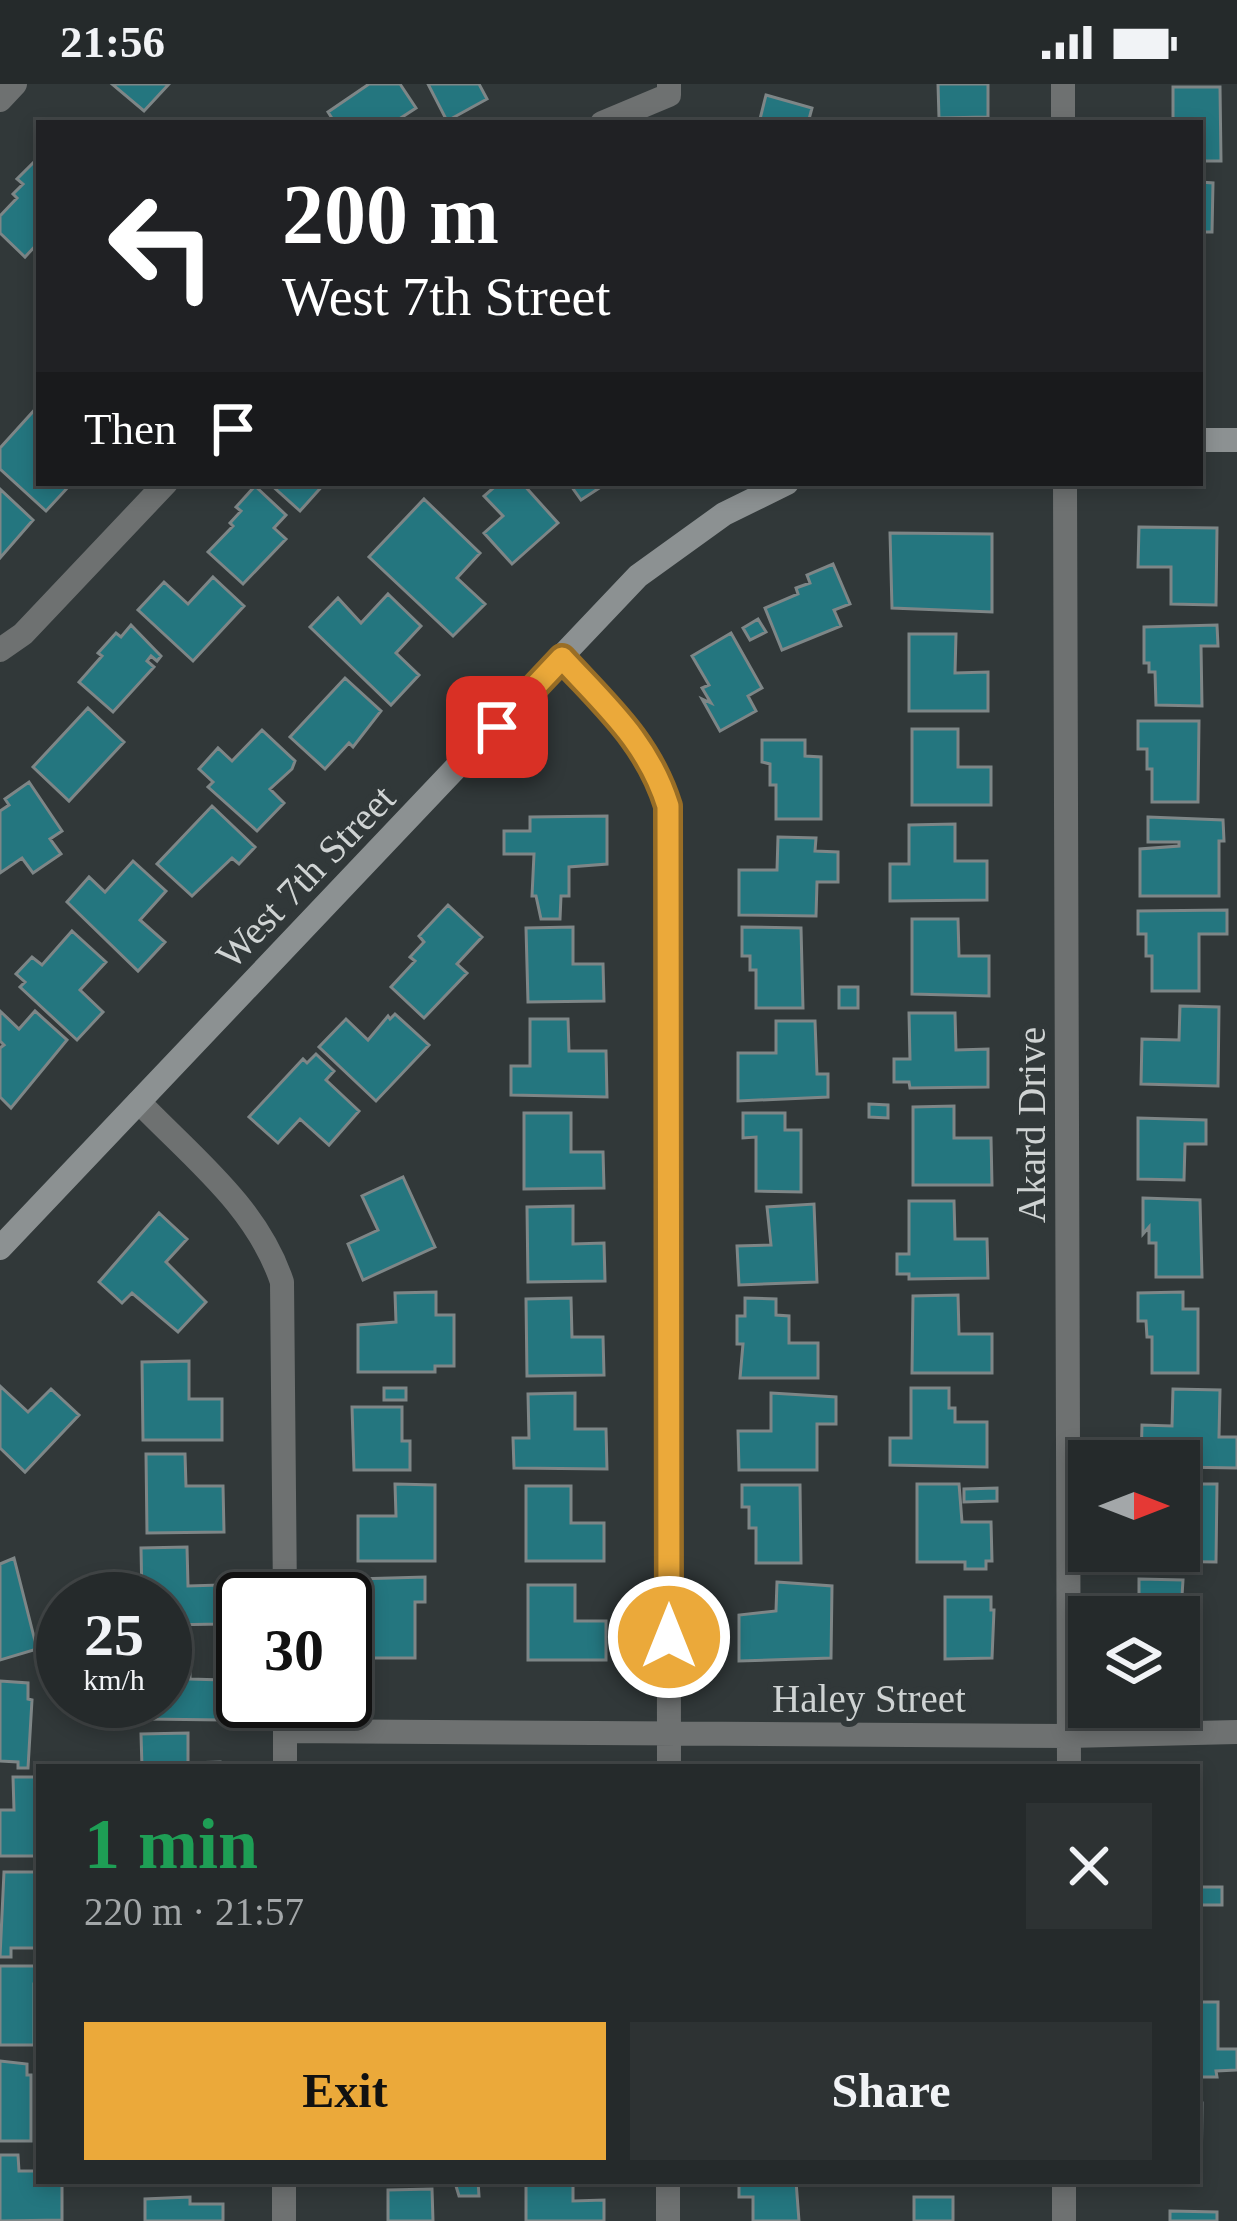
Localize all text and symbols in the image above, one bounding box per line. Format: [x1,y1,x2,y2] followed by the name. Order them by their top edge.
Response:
[60,17,165,67] text: 21:56
[84,168,240,324] icon: left
[282,168,499,261] text: 200 m
[282,267,611,327] text: West 7th Street
[200,396,266,462] icon: arrive
[84,404,176,454] text: Then
[446,676,548,778] pin
[464,694,530,760] icon: arrive
[207,776,403,977] street label: West 7th Street
[1010,1027,1053,1223] street label: Akard Drive
[1068,1440,1200,1572] north arrow
[1068,1440,1200,1728] map controls
[216,1572,372,1728] speed limit sign: 30
[606,1574,732,1700] position arrow
[1068,1596,1200,1728] button: layers
[84,1602,144,1668] text: 25
[83,1663,145,1696] text: km/h
[772,1677,966,1721] street label: Haley Street
[1026,1803,1152,1929] button: close
[84,1804,258,1884] text: 1 min
[84,1890,304,1933] text: 220 m · 21:57
[84,2022,606,2160] button: Exit
[630,2022,1152,2160] button: Share

